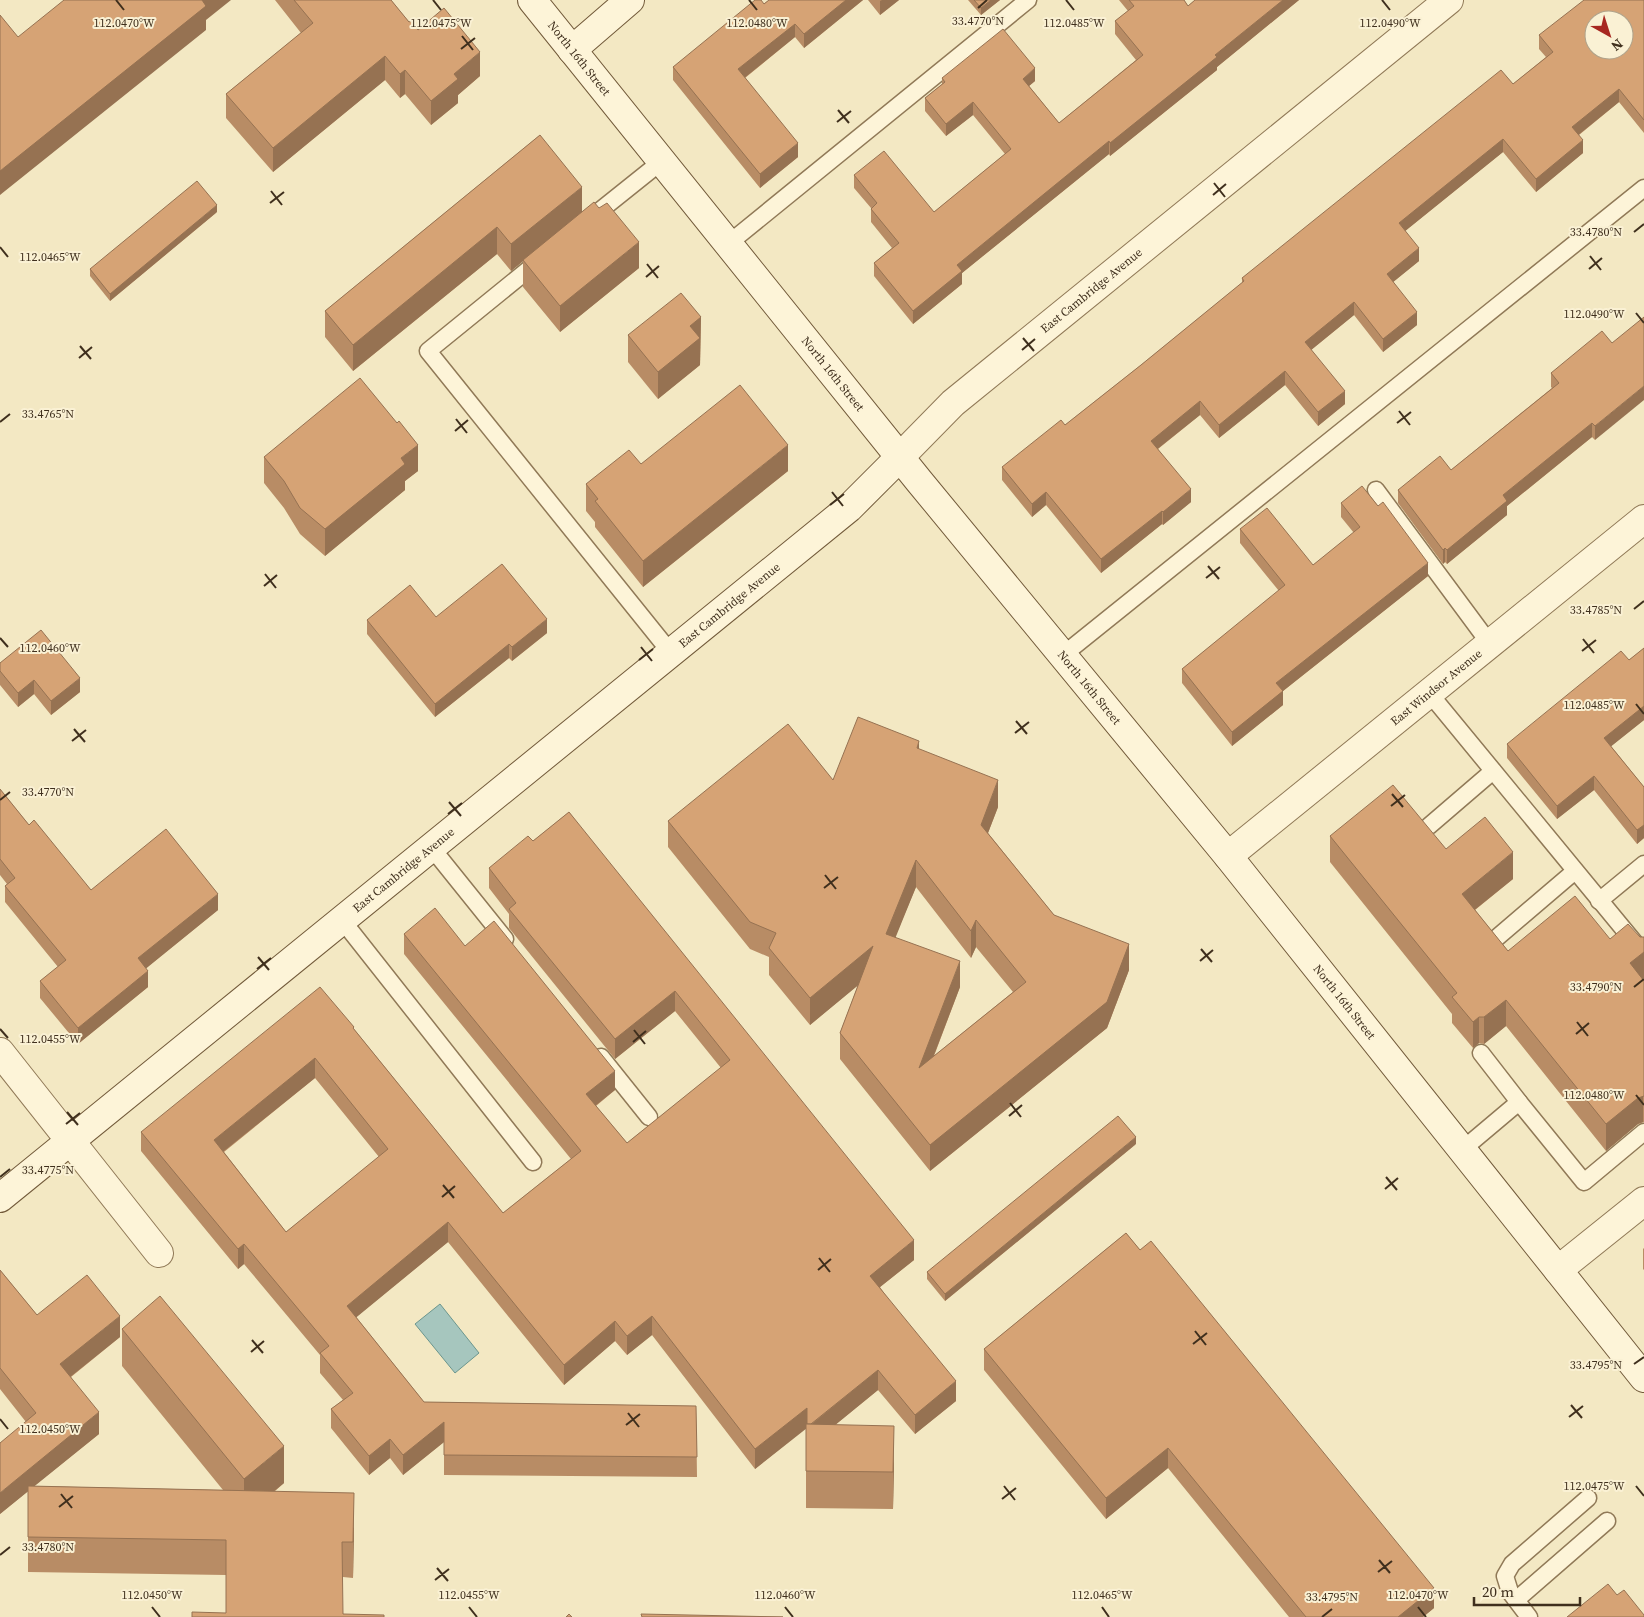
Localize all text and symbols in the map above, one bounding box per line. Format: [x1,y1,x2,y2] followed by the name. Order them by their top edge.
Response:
[1584,10,1634,60] north arrow
[952,13,1004,29] text: 33.4770°N
[93,15,155,31] text: 112.0470°W
[410,15,472,31] text: 112.0475°W
[726,15,788,31] text: 112.0480°W
[1043,15,1105,31] text: 112.0485°W
[1359,15,1421,31] text: 112.0490°W
[544,18,614,99] street label: North 16th Street
[1607,34,1627,56] text: N
[1570,224,1622,240] text: 33.4780°N
[1037,244,1146,337] street label: East Cambridge Avenue
[19,249,81,265] text: 112.0465°W
[1563,306,1625,322] text: 112.0490°W
[798,333,868,415] street label: North 16th Street
[22,406,74,422] text: 33.4765°N
[675,559,784,651] street label: East Cambridge Avenue
[1570,602,1622,618] text: 33.4785°N
[19,640,81,656] text: 112.0460°W
[1387,646,1485,729] street label: East Windsor Avenue
[1054,647,1125,728] street label: North 16th Street
[1563,697,1625,713] text: 112.0485°W
[22,784,74,800] text: 33.4770°N
[349,824,458,916] street label: East Cambridge Avenue
[1310,961,1379,1043] street label: North 16th Street
[1570,979,1622,995] text: 33.4790°N
[19,1031,81,1047] text: 112.0455°W
[1563,1087,1625,1103] text: 112.0480°W
[22,1162,74,1178] text: 33.4775°N
[1570,1357,1622,1373] text: 33.4795°N
[19,1421,81,1437] text: 112.0450°W
[1563,1478,1625,1494] text: 112.0475°W
[22,1539,74,1555] text: 33.4780°N
[1474,1574,1580,1606] scale bar
[1482,1581,1514,1602] text: 20 m
[121,1587,183,1603] text: 112.0450°W
[438,1587,500,1603] text: 112.0455°W
[754,1587,816,1603] text: 112.0460°W
[1071,1587,1133,1603] text: 112.0465°W
[1387,1587,1449,1603] text: 112.0470°W
[1306,1589,1358,1605] text: 33.4795°N

